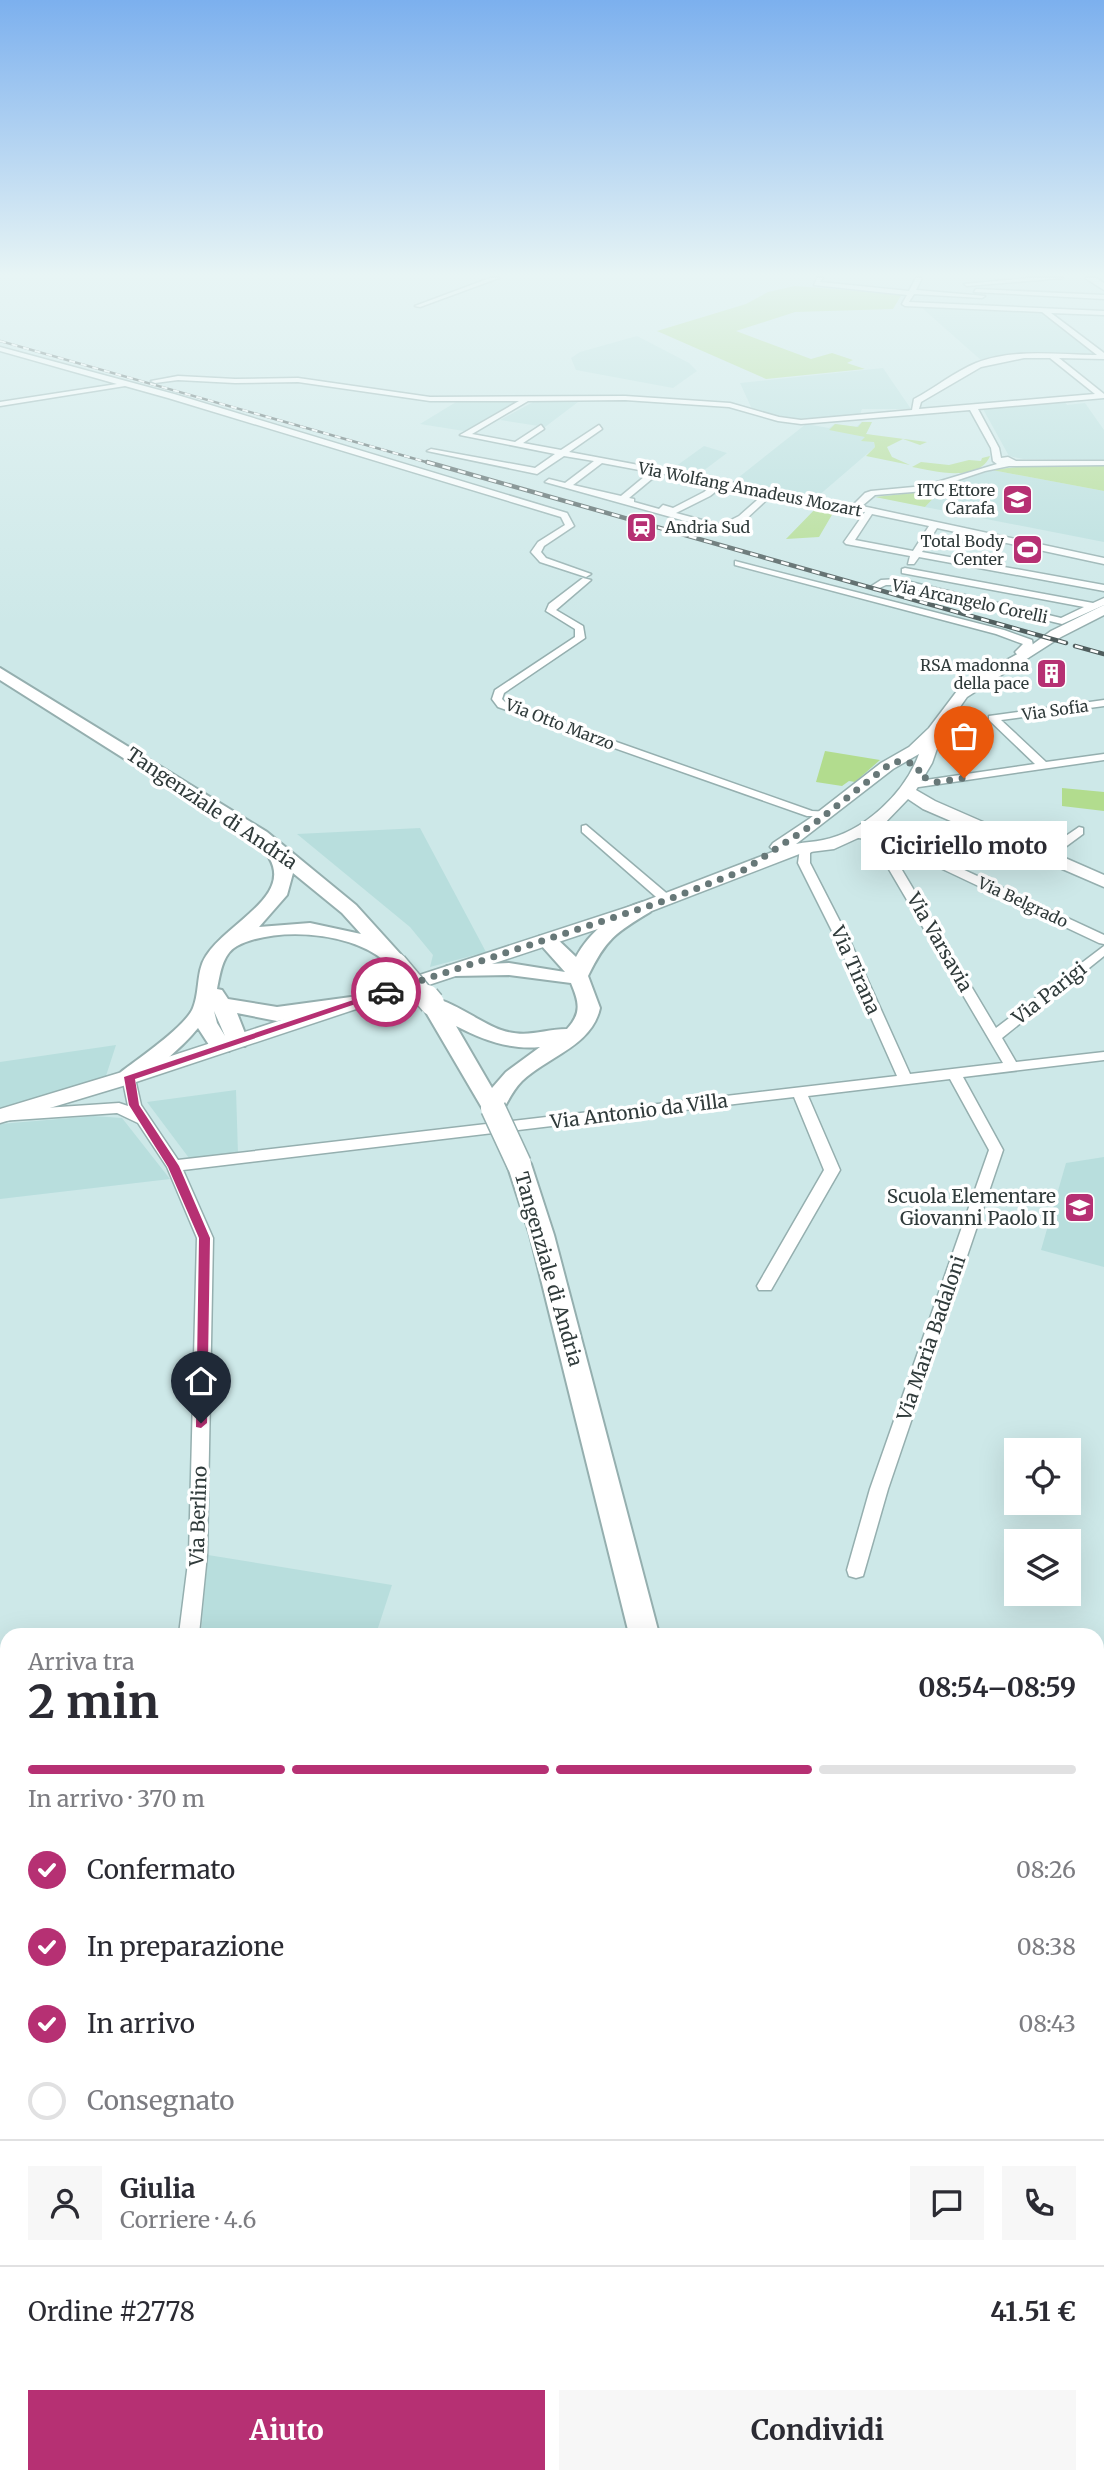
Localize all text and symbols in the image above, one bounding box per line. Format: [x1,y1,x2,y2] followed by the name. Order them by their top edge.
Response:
[635,457,864,521] street label: Via Wolfang Amadeus Mozart
[917,480,995,518] place label: ITC Ettore Carafa
[1001,482,1035,516] school or university icon: ITC Ettore Carafa
[625,510,659,544] station icon: Andria Sud
[664,517,751,537] place label: Andria Sud
[921,531,1005,569] place label: Total Body Center
[1010,533,1044,567] sports icon: Total Body Center
[889,574,1050,627] street label: Via Arcangelo Corelli
[920,655,1029,693] place label: RSA madonna della pace
[1035,657,1069,691] building icon: RSA madonna della pace
[502,694,617,754] street label: Via Otto Marzo
[1019,695,1090,725] street label: Via Sofia
[934,706,994,778] pin
[945,717,983,755] icon: bag
[122,742,302,874] street label: Tangenziale di Andria
[861,820,1067,869] callout: Ciciriello moto
[881,831,1047,860] text: Ciciriello moto
[974,872,1071,932] street label: Via Belgrado
[902,887,978,996] street label: Via Varsavia
[825,921,886,1018] street label: Via Tirana
[1006,956,1091,1030] street label: Via Parigi
[351,957,421,1027] courier
[367,973,405,1011] icon: car
[548,1088,729,1134] street label: Via Antonio da Villa
[510,1169,588,1369] street label: Tangenziale di Andria
[887,1184,1056,1230] place label: Scuola Elementare Giovanni Paolo II
[1062,1190,1096,1224] school or university icon: Scuola Elementare Giovanni Paolo II
[891,1252,970,1425] street label: Via Maria Badaloni
[171,1351,231,1423] pin
[182,1362,220,1400] icon: home
[1004,1438,1081,1606] map controls
[1004,1438,1081,1515] button: locate
[184,1465,212,1568] street label: Via Berlino
[1004,1529,1081,1606] button: layers
[28,1647,134,1676] text: Arriva tra
[918,1671,1076,1704] text: 08:54–08:59
[28,1673,159,1731] text: 2 min
[28,1784,205,1813] text: In arrivo · 370 m
[28,1851,66,1889] icon: check
[87,1853,235,1886] text: Confermato
[1016,1855,1076,1884] text: 08:26
[28,1928,66,1966] icon: check
[87,1930,284,1963] text: In preparazione
[1017,1932,1076,1961] text: 08:38
[28,2005,66,2043] icon: check
[87,2007,195,2040] text: In arrivo
[1018,2009,1076,2038] text: 08:43
[87,2084,235,2117] text: Consegnato
[28,2166,102,2240] button: person
[910,2166,984,2240] button: chat
[1002,2166,1076,2240] button: phone
[120,2172,196,2205] text: Giulia
[120,2205,256,2234] text: Corriere · 4.6
[28,2295,195,2328] text: Ordine #2778
[990,2295,1076,2328] text: 41.51 €
[28,2390,545,2470] button: Aiuto
[559,2390,1076,2470] button: Condividi

